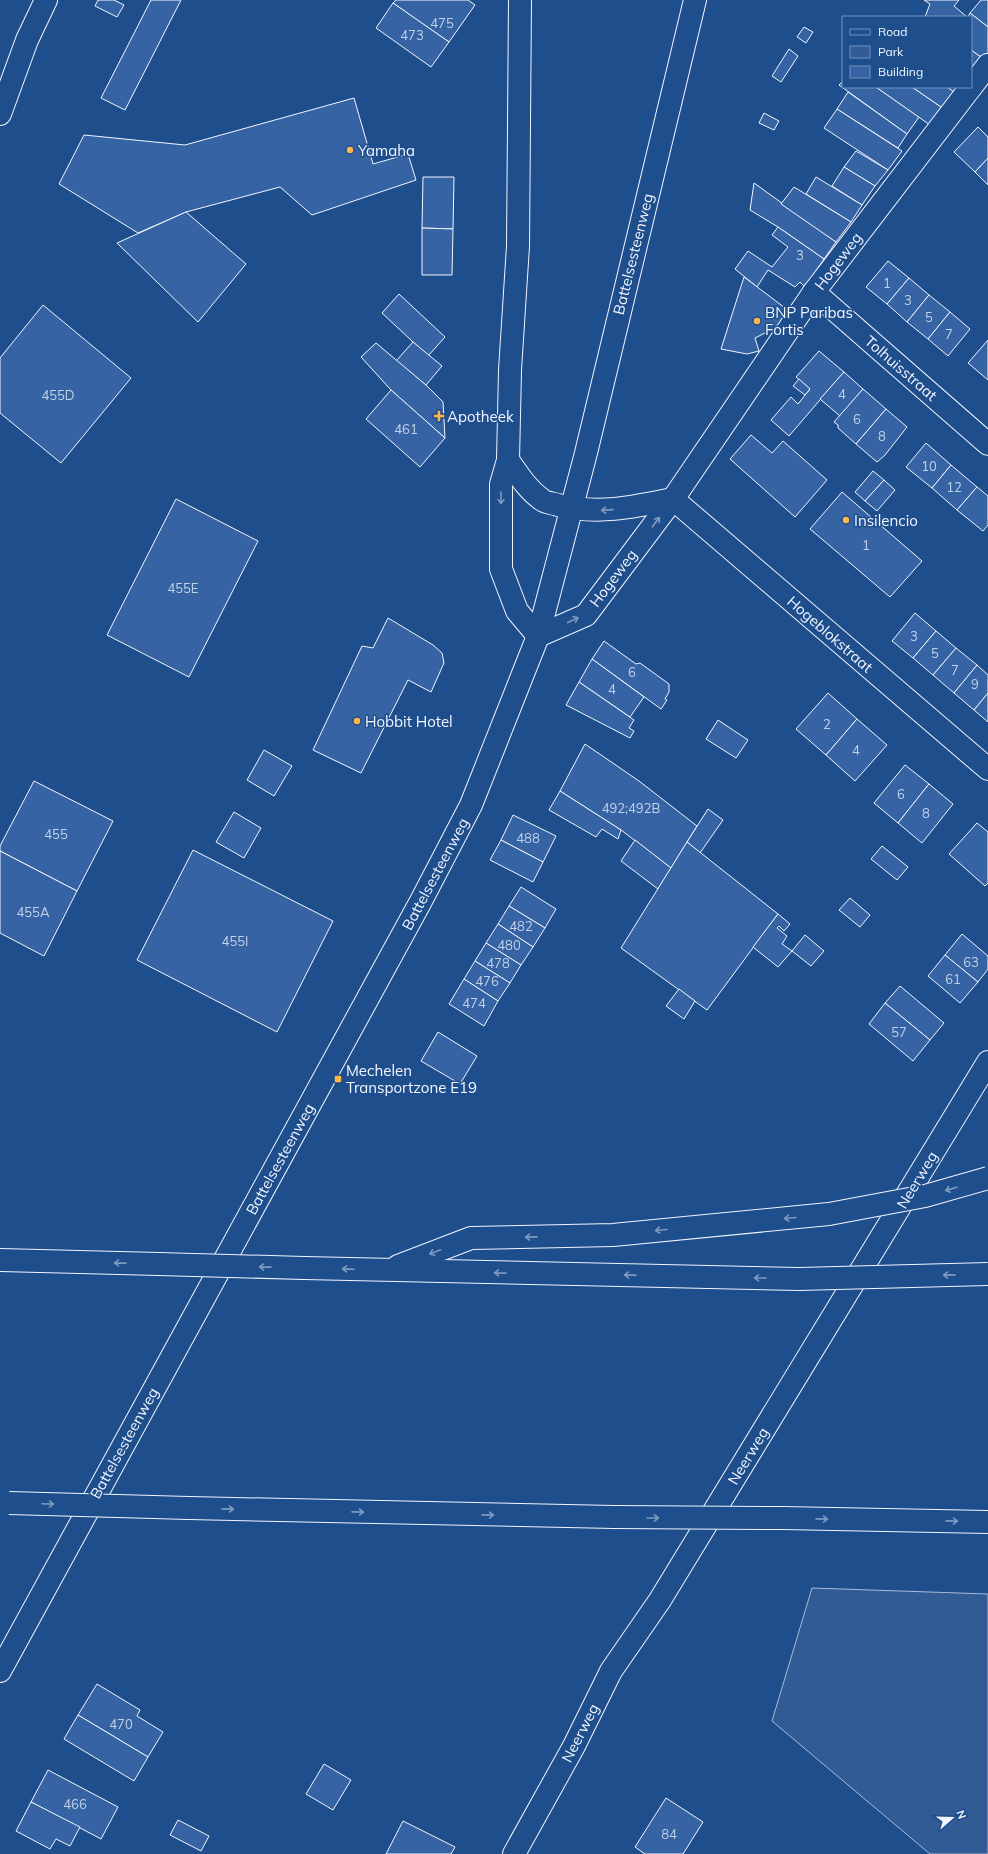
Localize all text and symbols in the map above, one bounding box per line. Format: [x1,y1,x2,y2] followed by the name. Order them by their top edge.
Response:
[430,15,454,31] house number: 475
[842,16,972,88] legend
[878,24,907,39] text: Road
[400,27,424,43] house number: 473
[878,44,904,59] text: Park
[878,64,923,79] text: Building
[357,141,415,160] place label: Yamaha
[345,145,355,155] marker: Yamaha
[609,191,657,317] street label: Battelsesteenweg
[810,228,866,294] street label: Hogeweg
[796,247,804,263] house number: 3
[883,275,891,291] house number: 1
[904,292,912,308] house number: 3
[765,303,853,339] place label: BNP Paribas Fortis
[925,309,933,325] house number: 5
[752,316,762,326] marker: BNP Paribas Fortis
[945,326,953,342] house number: 7
[861,331,941,405] street label: Tolhuisstraat
[838,386,846,402] house number: 4
[41,387,75,403] house number: 455D
[447,407,514,426] place label: Apotheek
[434,411,444,421] marker: Apotheek
[853,411,861,427] house number: 6
[394,421,418,437] house number: 461
[878,428,886,444] house number: 8
[921,458,937,474] house number: 10
[946,479,962,495] house number: 12
[497,491,505,504] one-way arrow
[601,506,614,513] one-way arrow
[854,511,918,530] place label: Insilencio
[841,515,851,525] marker: Insilencio
[652,516,660,527] one-way arrow
[862,537,870,553] house number: 1
[585,545,641,611] street label: Hogeweg
[167,580,199,596] house number: 455E
[783,592,877,676] street label: Hogeblokstraat
[567,616,579,623] one-way arrow
[910,628,918,644] house number: 3
[931,645,939,661] house number: 5
[951,662,959,678] house number: 7
[628,664,636,680] house number: 6
[971,676,979,692] house number: 9
[608,681,616,697] house number: 4
[365,712,453,731] place label: Hobbit Hotel
[352,716,362,726] marker: Hobbit Hotel
[823,716,831,732] house number: 2
[852,742,860,758] house number: 4
[897,786,905,802] house number: 6
[602,800,660,816] house number: 492;492B
[922,805,930,821] house number: 8
[397,815,473,933] street label: Battelsesteenweg
[44,826,68,842] house number: 455
[516,830,540,846] house number: 488
[17,904,50,920] house number: 455A
[509,918,533,934] house number: 482
[222,933,248,949] house number: 455I
[497,937,521,953] house number: 480
[963,954,979,970] house number: 63
[486,955,510,971] house number: 478
[945,971,961,987] house number: 61
[475,973,499,989] house number: 476
[462,995,486,1011] house number: 474
[891,1024,907,1040] house number: 57
[346,1061,477,1097] place label: Mechelen Transportzone E19
[333,1074,343,1084] marker: Mechelen Transportzone E19
[242,1100,318,1218] street label: Battelsesteenweg
[892,1148,942,1212] street label: Neerweg
[944,1186,957,1193] one-way arrow
[784,1214,797,1222] one-way arrow
[655,1227,668,1234] one-way arrow
[525,1233,538,1241] one-way arrow
[429,1249,441,1257] one-way arrow
[114,1260,127,1267] one-way arrow
[259,1263,272,1271] one-way arrow
[342,1265,355,1273] one-way arrow
[494,1269,507,1277] one-way arrow
[624,1271,637,1279] one-way arrow
[943,1271,956,1279] one-way arrow
[754,1274,767,1282] one-way arrow
[86,1384,162,1502] street label: Battelsesteenweg
[723,1424,773,1488] street label: Neerweg
[41,1500,54,1508] one-way arrow
[221,1505,234,1513] one-way arrow
[351,1508,364,1516] one-way arrow
[481,1511,494,1518] one-way arrow
[646,1514,659,1522] one-way arrow
[815,1515,828,1523] one-way arrow
[945,1518,958,1525] one-way arrow
[557,1700,603,1766] street label: Neerweg
[109,1716,133,1732] house number: 470
[63,1796,87,1812] house number: 466
[932,1798,972,1838] north arrow
[953,1808,969,1821] text: N
[661,1826,677,1842] house number: 84

